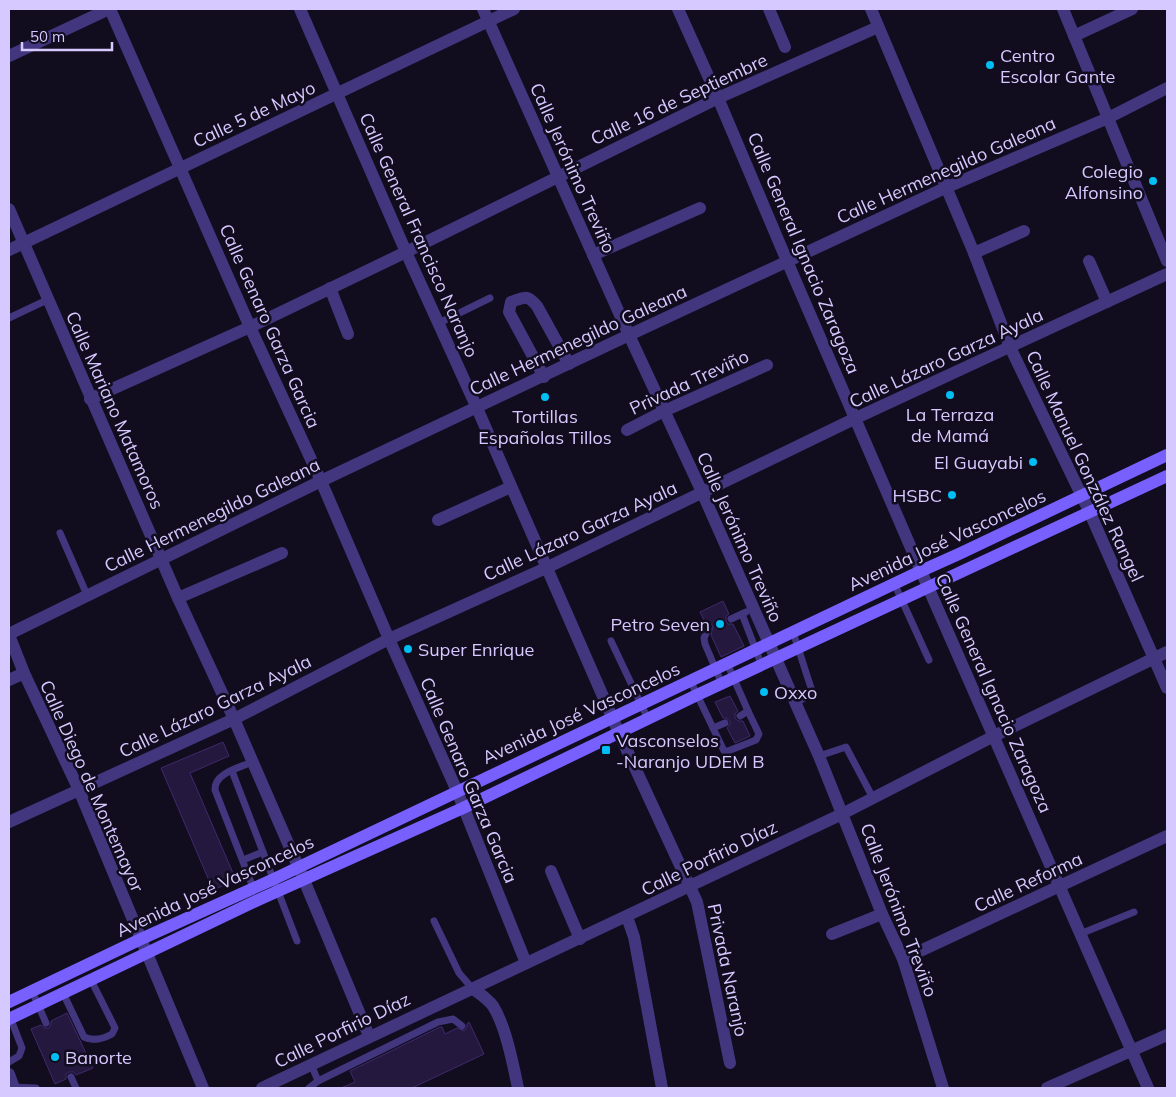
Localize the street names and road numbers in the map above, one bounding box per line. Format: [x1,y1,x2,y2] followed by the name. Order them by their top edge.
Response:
[587,48,771,150] street label: Calle 16 de Septiembre
[189,76,319,152] street label: Calle 5 de Mayo
[525,79,621,257] street label: Calle Jerónimo Treviño
[354,109,484,361] street label: Calle General Francisco Naranjo
[833,111,1059,229] street label: Calle Hermenegildo Galeana
[743,129,865,377] street label: Calle General Ignacio Zaragoza
[215,220,325,432] street label: Calle Genaro Garza Garcia
[466,279,690,401] street label: Calle Hermenegildo Galeana
[845,303,1047,413] street label: Calle Lázaro Garza Ayala
[61,307,169,513] street label: Calle Mariano Matamoros
[626,344,752,420] street label: Privada Treviño
[1021,347,1149,585] street label: Calle Manuel González Rangel
[692,448,788,626] street label: Calle Jerónimo Treviño
[100,453,324,577] street label: Calle Hermenegildo Galeana
[479,476,681,586] street label: Calle Lázaro Garza Ayala
[844,484,1050,596] street label: Avenida José Vasconcelos
[931,570,1057,816] street label: Calle General Ignacio Zaragoza
[115,649,315,763] street label: Calle Lázaro Garza Ayala
[478,657,684,769] street label: Avenida José Vasconcelos
[415,674,523,886] street label: Calle Genaro Garza Garcia
[35,676,149,896] street label: Calle Diego de Montemayor
[637,815,781,901] street label: Calle Porfirio Díaz
[855,820,943,1000] street label: Calle Jerónimo Treviño
[112,830,318,942] street label: Avenida José Vasconcelos
[970,847,1086,917] street label: Calle Reforma
[703,901,753,1039] street label: Privada Naranjo
[270,987,414,1073] street label: Calle Porfirio Díaz

